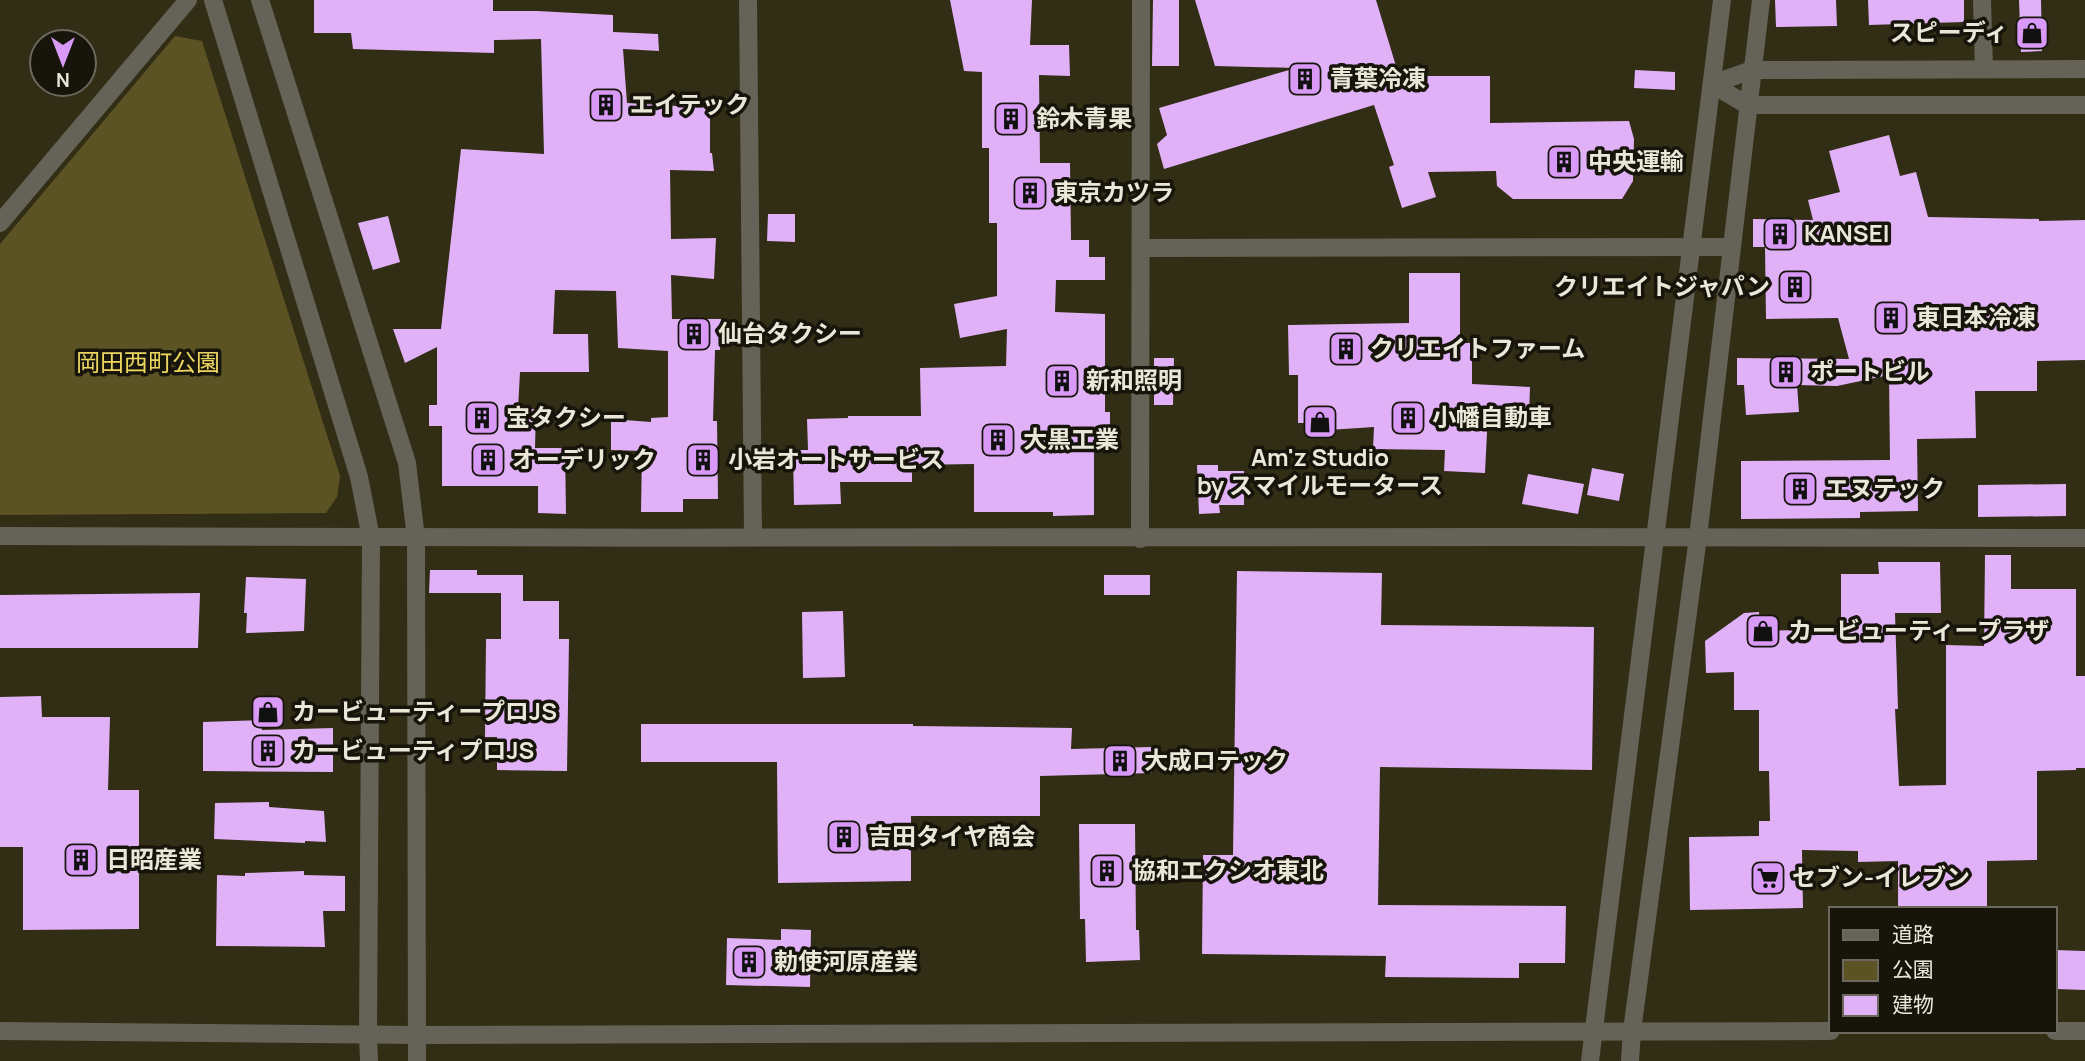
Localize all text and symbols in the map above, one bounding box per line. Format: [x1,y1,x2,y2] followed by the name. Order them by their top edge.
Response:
[2013,14,2051,52] shop icon: スピーディ
[1890,15,2008,48] place label: スピーディ
[28,28,98,98] north arrow
[1286,60,1324,98] building icon: 青葉冷凍
[1330,61,1426,94] place label: 青葉冷凍
[56,67,70,93] text: N
[587,86,625,124] building icon: エイテック
[630,87,750,120] place label: エイテック
[992,100,1030,138] building icon: 鈴木青果
[1036,101,1132,134] place label: 鈴木青果
[1545,143,1583,181] building icon: 中央運輸
[1588,144,1684,177] place label: 中央運輸
[1011,174,1049,212] building icon: 東京カツラ
[1054,175,1174,208] place label: 東京カツラ
[1761,215,1799,253] building icon: KANSEI
[1804,216,1889,249] place label: KANSEI
[1776,268,1814,306] building icon: クリエイトジャパン
[1554,269,1770,302] place label: クリエイトジャパン
[1872,299,1910,337] building icon: 東日本冷凍
[1916,300,2036,333] place label: 東日本冷凍
[675,315,713,353] building icon: 仙台タクシー
[718,316,862,349] place label: 仙台タクシー
[1327,330,1365,368] building icon: クリエイトファーム
[1370,331,1585,364] place label: クリエイトファーム
[76,345,220,378] park label: 岡田西町公園
[1767,353,1805,391] building icon: ポートビル
[1810,354,1930,387] place label: ポートビル
[1043,362,1081,400] building icon: 新和照明
[1086,363,1182,396] place label: 新和照明
[463,399,501,437] building icon: 宝タクシー
[1389,399,1427,437] building icon: 小幡自動車
[506,400,626,433] place label: 宝タクシー
[1432,400,1552,433] place label: 小幡自動車
[1301,403,1339,441] shop icon: Am'z Studio by スマイルモータース
[979,421,1017,459] building icon: 大黒工業
[1023,422,1119,455] place label: 大黒工業
[1197,440,1443,501] place label: Am'z Studio by スマイルモータース
[469,441,507,479] building icon: オーデリック
[684,441,722,479] building icon: 小岩オートサービス
[512,442,656,475] place label: オーデリック
[728,442,944,475] place label: 小岩オートサービス
[1781,470,1819,508] building icon: エヌテック
[1825,471,1945,504] place label: エヌテック
[1744,612,1782,650] shop icon: カービューティープラザ
[1788,613,2049,646] place label: カービューティープラザ
[249,693,287,731] shop icon: カービューティープロJS
[292,694,557,727] place label: カービューティープロJS
[249,732,287,770] building icon: カービューティプロJS
[292,733,534,766] place label: カービューティプロJS
[1101,742,1139,780] building icon: 大成ロテック
[1144,743,1288,776] place label: 大成ロテック
[825,818,863,856] building icon: 吉田タイヤ商会
[868,819,1035,852] place label: 吉田タイヤ商会
[62,841,100,879] building icon: 日昭産業
[106,842,202,875] place label: 日昭産業
[1088,852,1126,890] building icon: 協和エクシオ東北
[1132,853,1324,886] place label: 協和エクシオ東北
[1749,859,1787,897] supermarket icon: セブン-イレブン
[1792,860,1970,893] place label: セブン-イレブン
[1829,907,2057,1033] legend
[1892,920,1934,948] text: 道路
[730,943,768,981] building icon: 勅使河原産業
[774,944,918,977] place label: 勅使河原産業
[1892,955,1934,983] text: 公園
[1892,990,1934,1018] text: 建物

